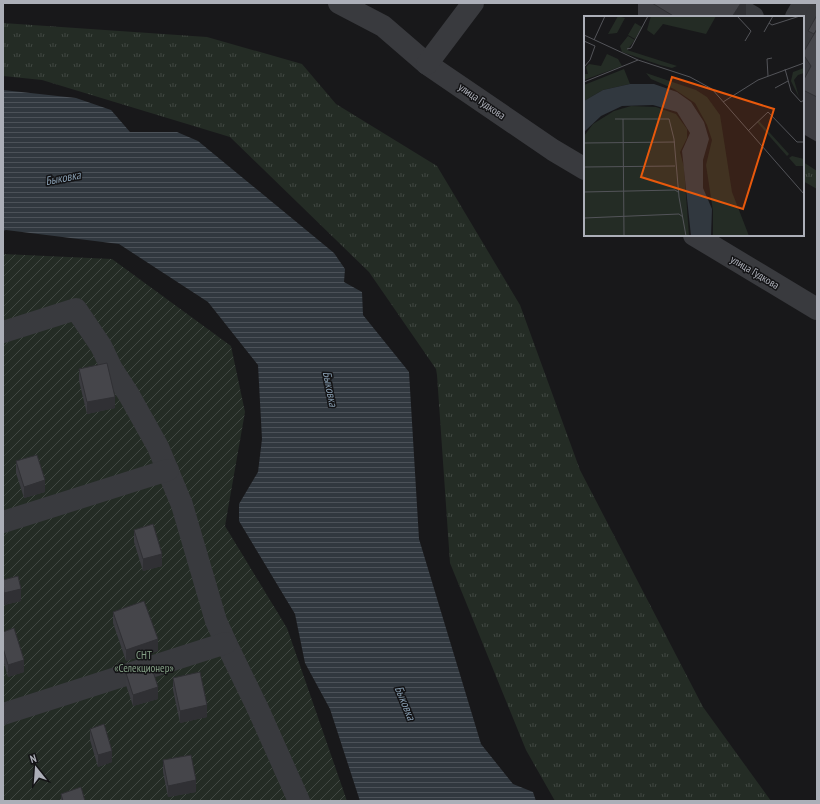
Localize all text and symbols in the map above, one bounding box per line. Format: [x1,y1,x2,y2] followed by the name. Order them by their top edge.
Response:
[584,16,804,236] inset map
[456,80,508,122] street label: улица Гудкова
[44,167,83,188] water label: Быковка
[728,252,782,292] street label: улица Гудкова
[320,370,341,409] water label: Быковка
[114,648,174,675] park label: СНТ «Селекционер»
[392,683,420,723] water label: Быковка
[16,748,56,788] north arrow
[28,751,38,766] text: N

